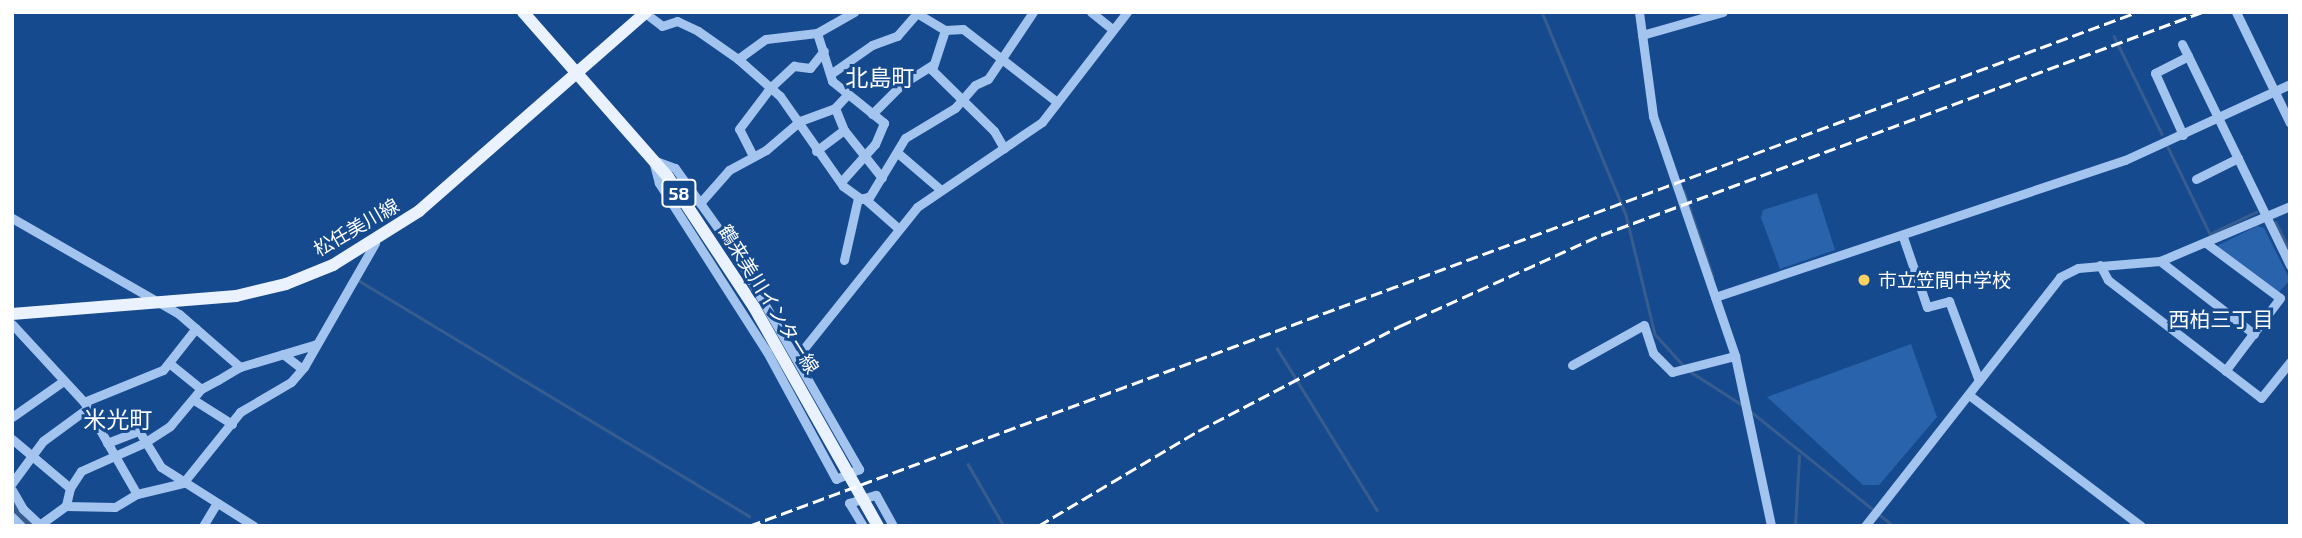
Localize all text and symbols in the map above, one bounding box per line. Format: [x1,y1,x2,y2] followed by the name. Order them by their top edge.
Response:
[846,63,914,91] district label: 北島町
[660,178,698,208] road number: 58
[309,193,403,261] street label: 松任美川線
[714,220,824,378] street label: 鶴来美川インター線
[1878,269,2011,291] place label: 市立笠間中学校
[1856,272,1872,288] marker: 市立笠間中学校
[2169,306,2273,332] district label: 西柏三丁目
[84,405,152,433] district label: 米光町

